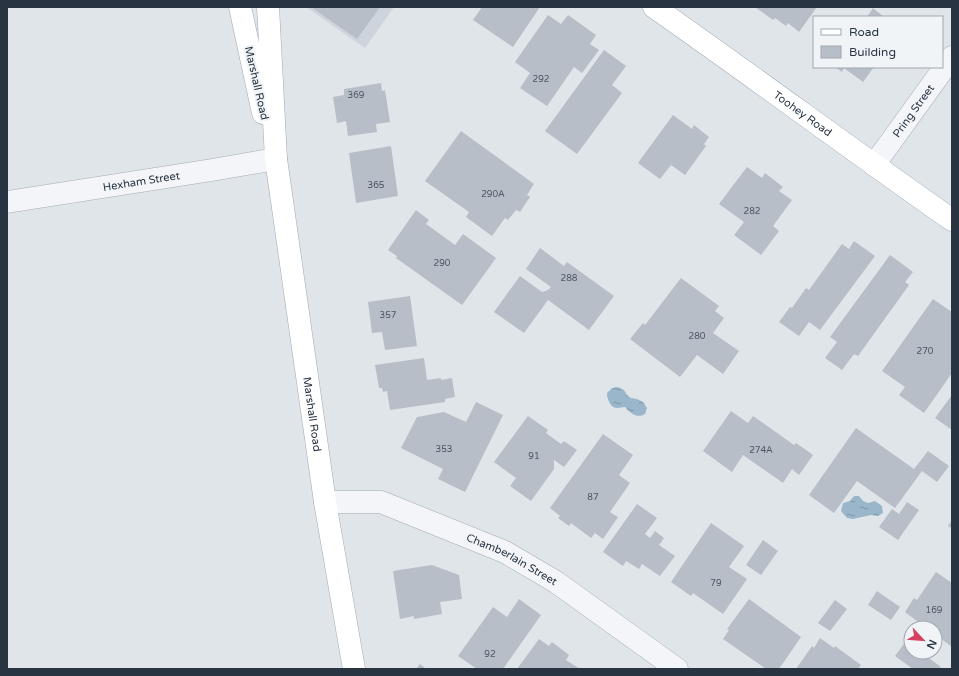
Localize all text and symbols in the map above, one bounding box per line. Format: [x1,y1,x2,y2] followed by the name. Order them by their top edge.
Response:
[813,16,943,68] legend
[849,25,879,39] text: Road
[242,45,271,121] street label: Marshall Road
[849,45,896,59] text: Building
[533,74,549,85] house number: 292
[890,82,937,140] street label: Pring Street
[771,88,834,139] street label: Toohey Road
[348,90,365,101] house number: 369
[102,169,181,194] street label: Hexham Street
[368,180,385,191] house number: 365
[481,189,505,200] house number: 290A
[744,206,760,217] house number: 282
[434,258,451,269] house number: 290
[561,273,578,284] house number: 288
[380,310,397,321] house number: 357
[689,331,706,342] house number: 280
[917,346,934,357] house number: 270
[300,376,324,452] street label: Marshall Road
[436,444,452,455] house number: 353
[749,445,773,456] house number: 274A
[528,451,540,462] house number: 91
[587,492,599,503] house number: 87
[464,531,560,588] street label: Chamberlain Street
[710,578,722,589] house number: 79
[926,605,943,616] house number: 169
[903,620,943,660] north arrow
[924,637,939,651] text: N
[484,649,496,660] house number: 92

